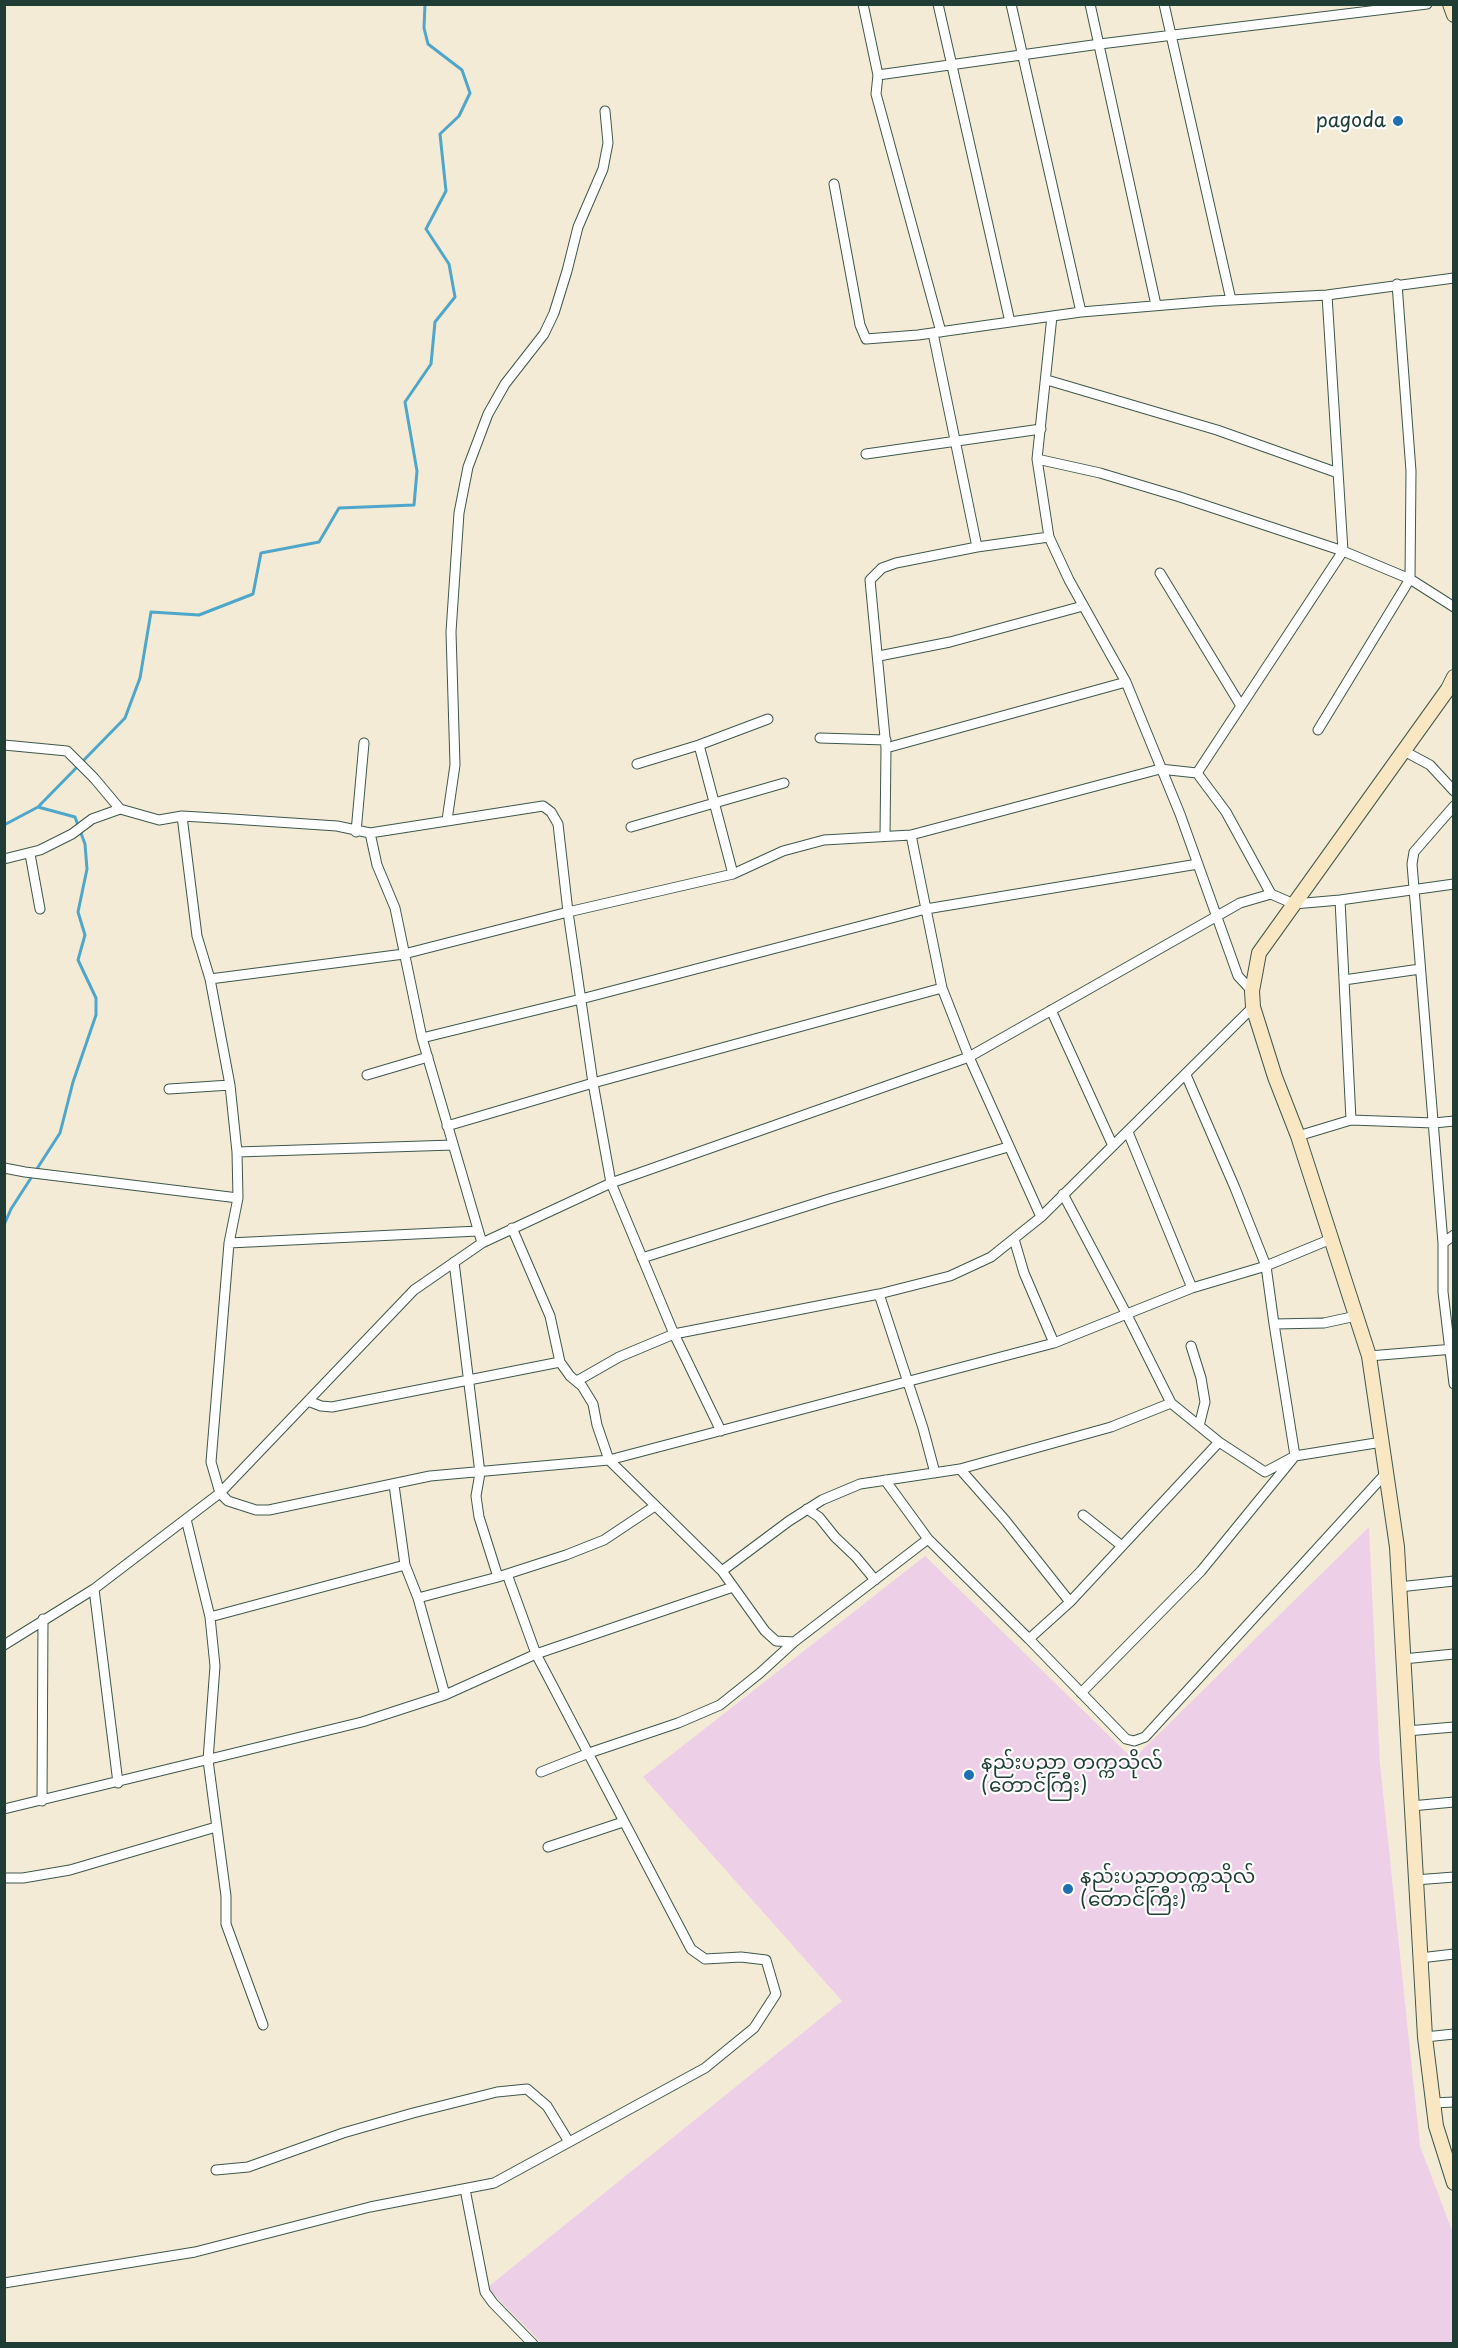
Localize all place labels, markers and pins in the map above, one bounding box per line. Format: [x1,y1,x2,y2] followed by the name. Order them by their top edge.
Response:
[1315,109,1386,133] place label: pagoda
[1391,114,1405,128] marker: pagoda
[981,1751,1163,1798] place label: နည်းပညာ တက္ကသိုလ် (တောင်ကြီး)
[962,1768,976,1782] marker: နည်းပညာ တက္ကသိုလ် (တောင်ကြီး)
[1080,1865,1255,1912] place label: နည်းပညာတက္ကသိုလ် (တောင်ကြီး)
[1061,1882,1075,1896] marker: နည်းပညာတက္ကသိုလ် (တောင်ကြီး)

